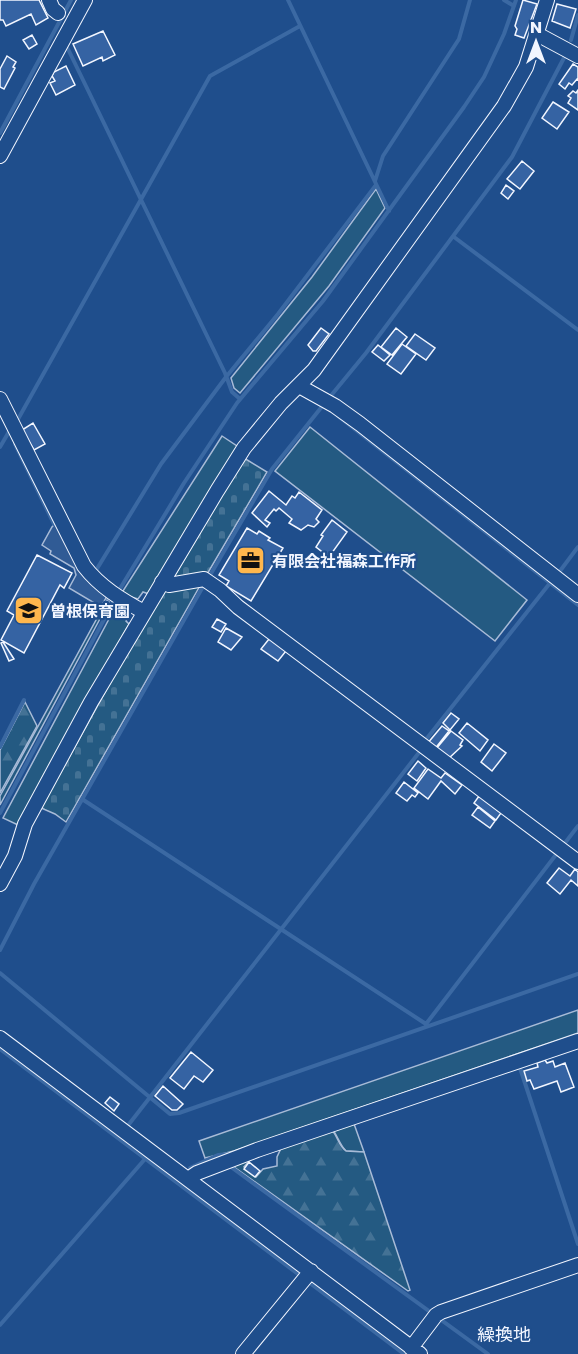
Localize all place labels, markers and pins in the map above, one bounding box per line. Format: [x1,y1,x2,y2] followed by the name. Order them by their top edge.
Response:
[235,545,267,577] office icon: 有限会社福森工作所
[272,550,416,573] place label: 有限会社福森工作所
[13,595,45,627] school or university icon: 曽根保育園
[50,600,130,623] place label: 曽根保育園

